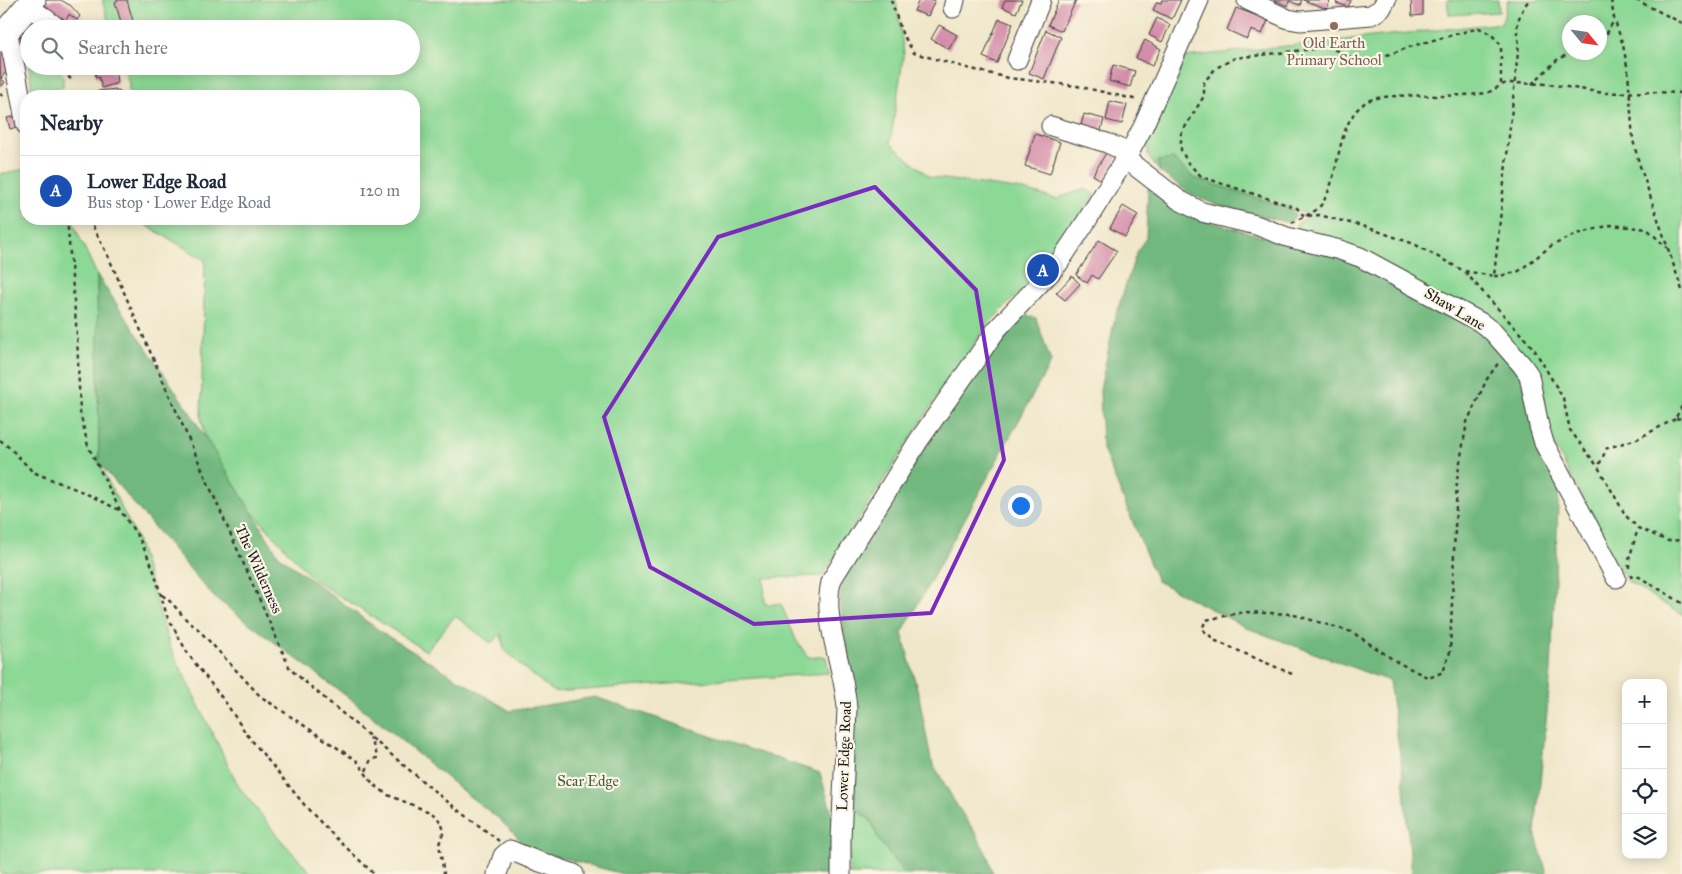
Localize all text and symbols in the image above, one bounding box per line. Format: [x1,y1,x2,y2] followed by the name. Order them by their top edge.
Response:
[1562,15,1607,60] north arrow
[20,20,420,75] search box
[1328,20,1340,32] marker: Old Earth Primary School
[38,34,66,62] icon: search
[1286,34,1383,69] place label: Old Earth Primary School
[78,36,168,59] text: Search here
[40,110,103,136] text: Nearby
[87,170,227,193] text: Lower Edge Road
[51,181,61,200] text: A
[360,181,400,200] text: 120 m
[87,193,271,212] text: Bus stop · Lower Edge Road
[1027,251,1059,289] pin: A
[1421,284,1489,334] street label: Shaw Lane
[1008,493,1034,519] your location
[231,522,287,616] street label: The Wilderness
[1622,679,1667,859] map controls
[1622,679,1667,724] button: +
[833,700,855,811] street label: Lower Edge Road
[1622,724,1667,769] button: −
[1622,769,1667,814] button: locate
[557,772,619,790] park label: Scar Edge
[1622,814,1667,859] button: layers

